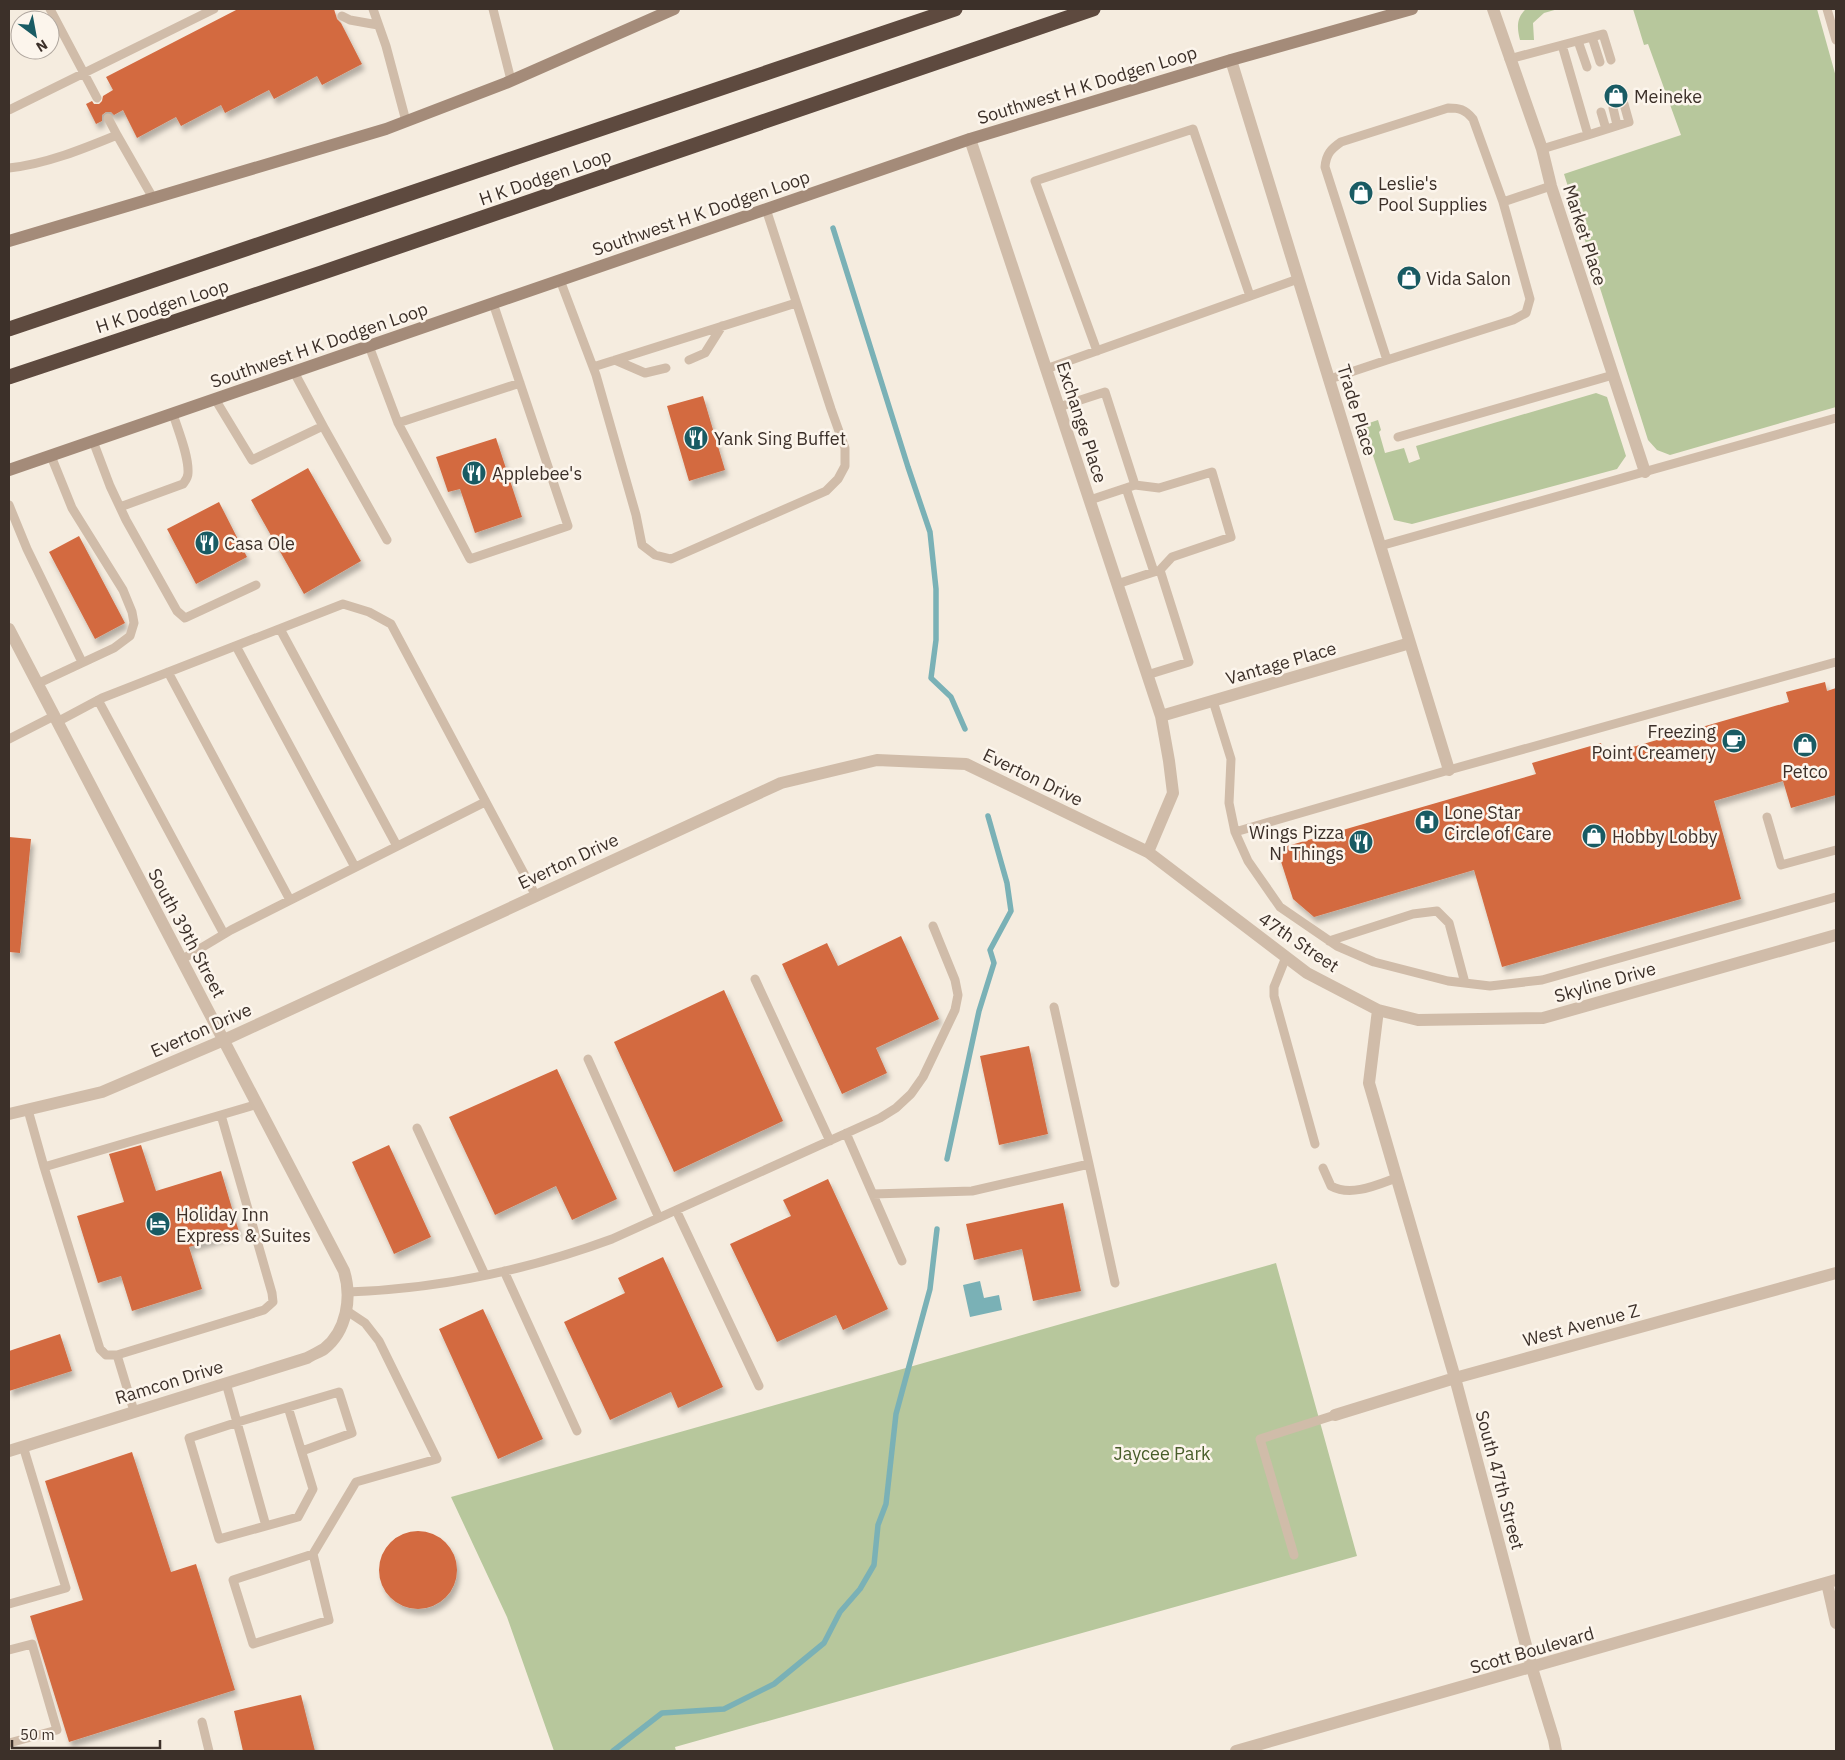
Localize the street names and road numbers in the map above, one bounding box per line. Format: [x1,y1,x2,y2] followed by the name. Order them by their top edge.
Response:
[974,41,1200,129] street label: Southwest H K Dodgen Loop
[476,144,614,210] street label: H K Dodgen Loop
[589,165,813,261] street label: Southwest H K Dodgen Loop
[1558,182,1612,288] street label: Market Place
[93,274,231,338] street label: H K Dodgen Loop
[207,297,431,393] street label: Southwest H K Dodgen Loop
[1052,358,1112,486] street label: Exchange Place
[1332,361,1382,459] street label: Trade Place
[1223,636,1339,690] street label: Vantage Place
[979,743,1087,811] street label: Everton Drive
[514,828,622,894] street label: Everton Drive
[143,864,231,1002] street label: South 39th Street
[1255,907,1343,977] street label: 47th Street
[1552,957,1658,1007] street label: Skyline Drive
[147,997,255,1063] street label: Everton Drive
[1520,1298,1642,1352] street label: West Avenue Z
[112,1355,226,1409] street label: Ramcon Drive
[1470,1408,1530,1552] street label: South 47th Street
[1467,1621,1597,1679] street label: Scott Boulevard

